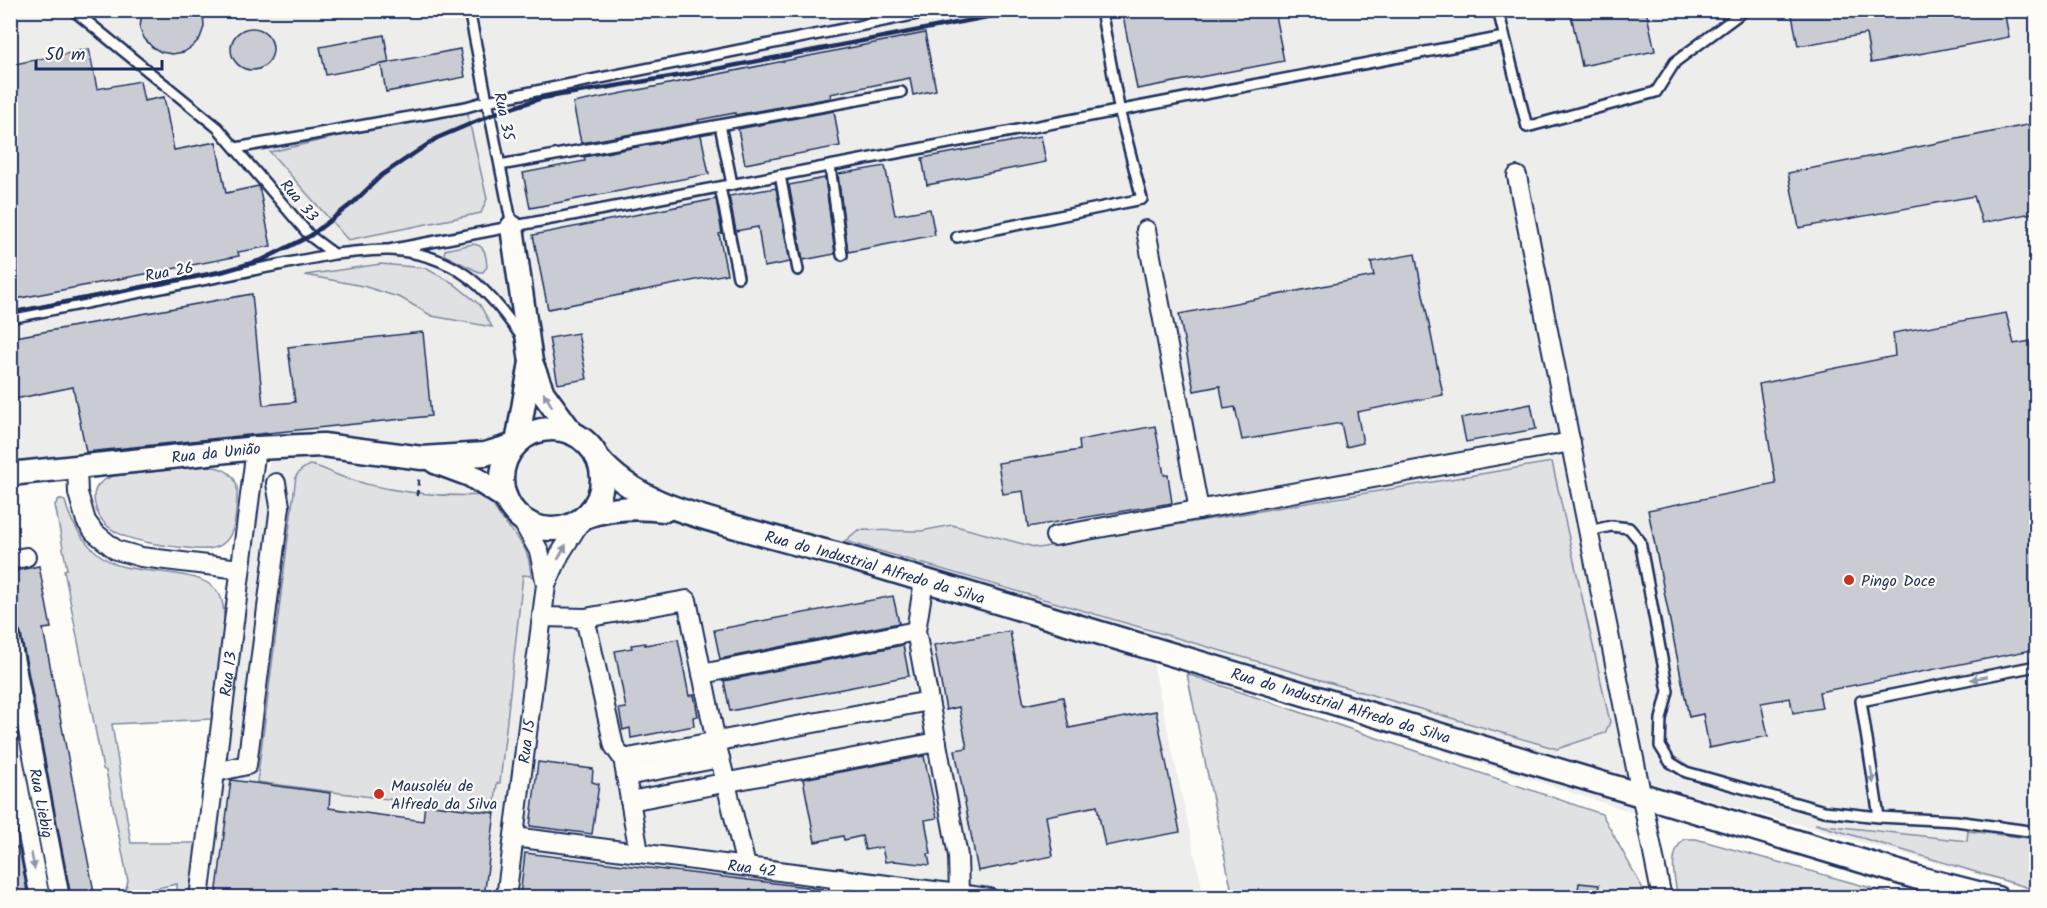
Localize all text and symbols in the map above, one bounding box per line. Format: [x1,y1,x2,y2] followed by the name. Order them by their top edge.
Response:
[36,33,162,71] scale bar
[45,41,85,70] text: 50 m
[486,90,521,144] street label: Rua 35
[273,174,324,228] street label: Rua 33
[143,256,196,289] street label: Rua 26
[542,392,553,408] one-way arrow
[170,437,261,471] street label: Rua da União
[762,525,988,612] street label: Rua do Industrial Alfredo da Silva
[557,543,567,560] one-way arrow
[1861,569,1935,594] place label: Pingo Doce
[1842,573,1856,587] marker: Pingo Doce
[214,650,244,698] street label: Rua 13
[1228,662,1453,751] street label: Rua do Industrial Alfredo da Silva
[1969,674,1988,683] one-way arrow
[512,716,543,765] street label: Rua 15
[1868,765,1877,784] one-way arrow
[21,766,59,840] street label: Rua Liebig
[391,774,497,817] place label: Mausoléu de Alfredo da Silva
[372,787,386,801] marker: Mausoléu de Alfredo da Silva
[29,852,38,871] one-way arrow
[726,854,778,885] street label: Rua 42

